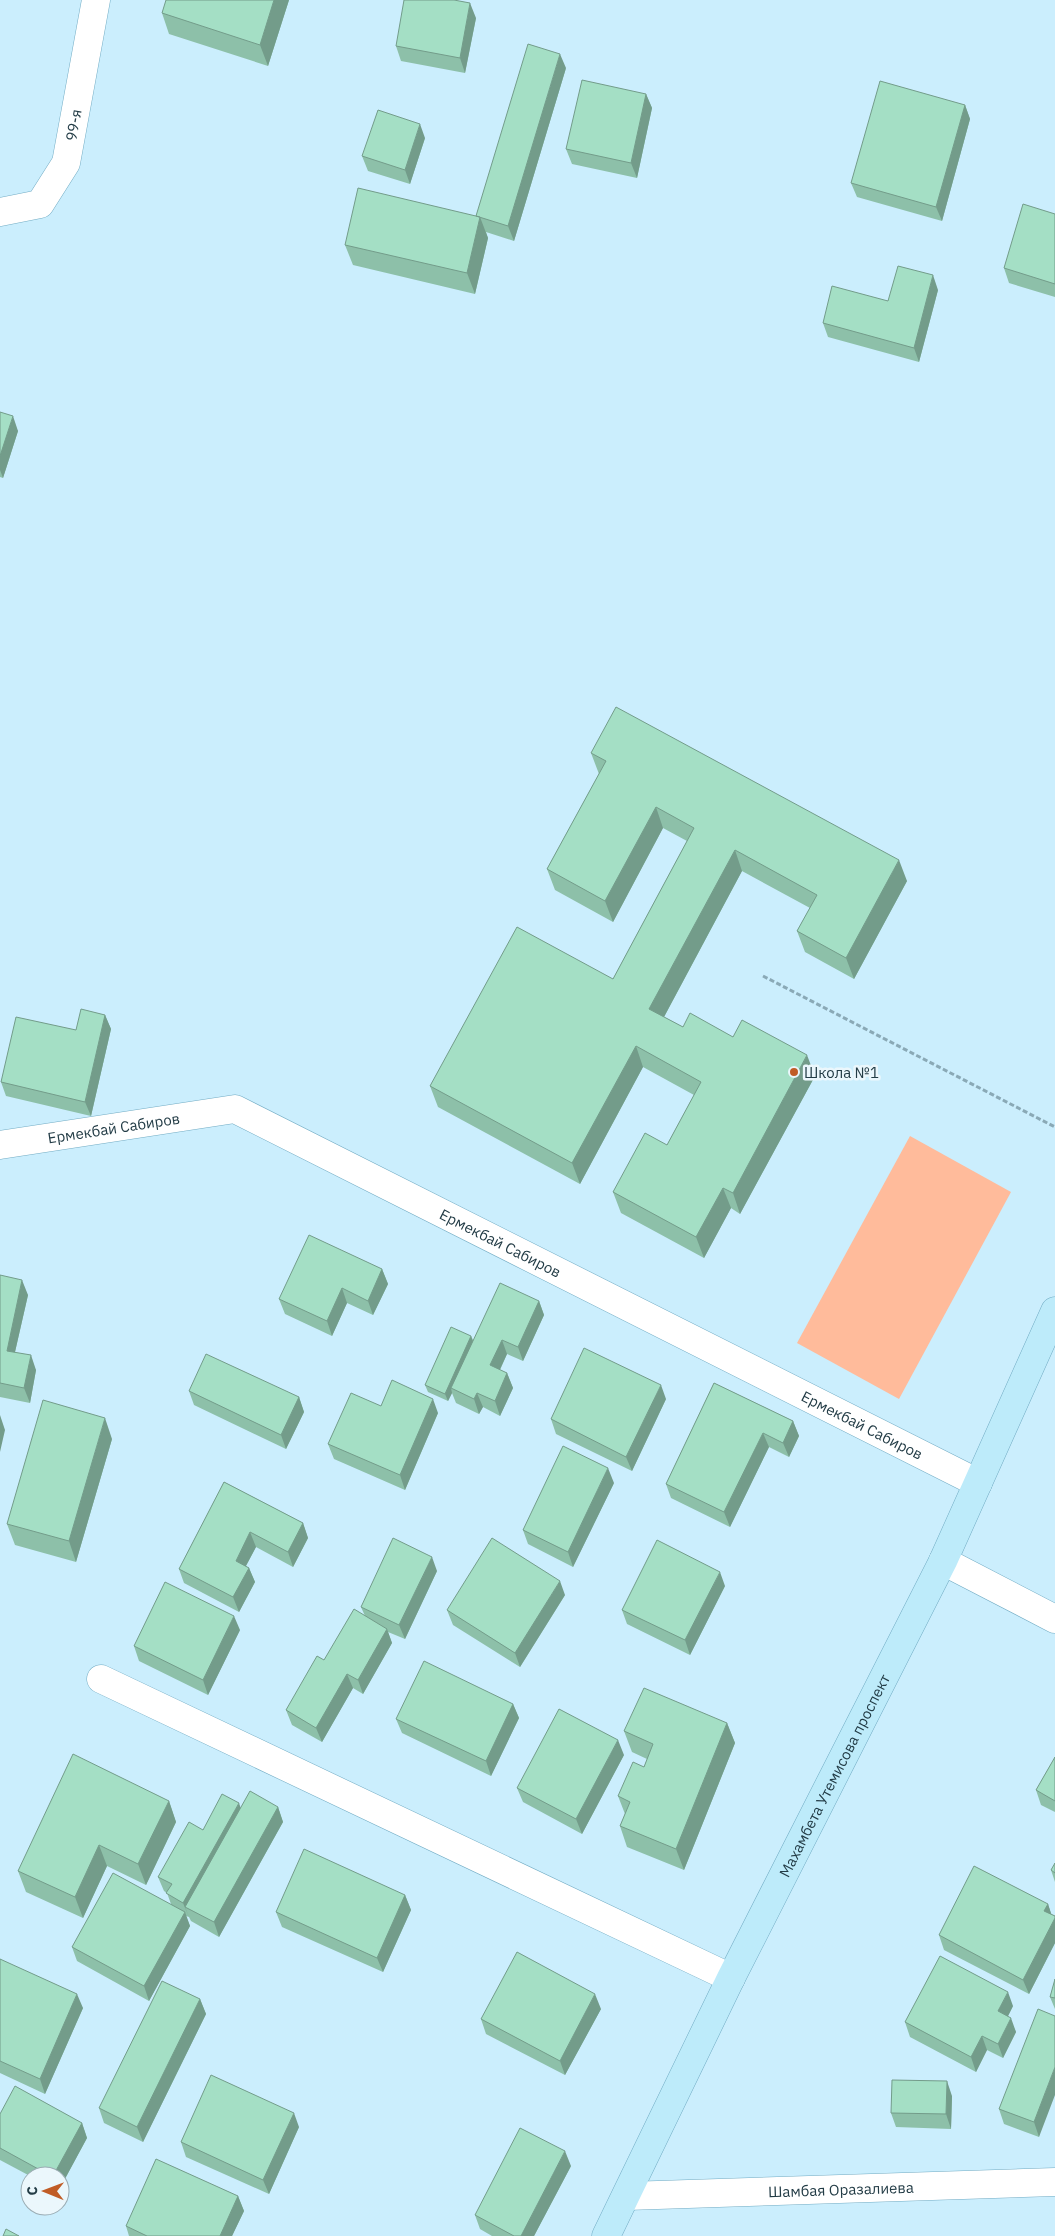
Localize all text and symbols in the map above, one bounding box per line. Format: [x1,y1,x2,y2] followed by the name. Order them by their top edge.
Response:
[61,107,85,142] street label: 99-я
[804,1063,879,1082] place label: Школа №1
[788,1066,800,1078] marker: Школа №1
[46,1108,181,1147] street label: Ермекбай Сабиров
[437,1204,564,1281] street label: Ермекбай Сабиров
[798,1386,926,1463] street label: Ермекбай Сабиров
[774,1671,894,1880] street label: Махамбета Утемисова проспект
[20,2166,70,2216] north arrow
[768,2177,914,2201] street label: Шамбая Оразалиева
[23,2186,41,2195] text: С

